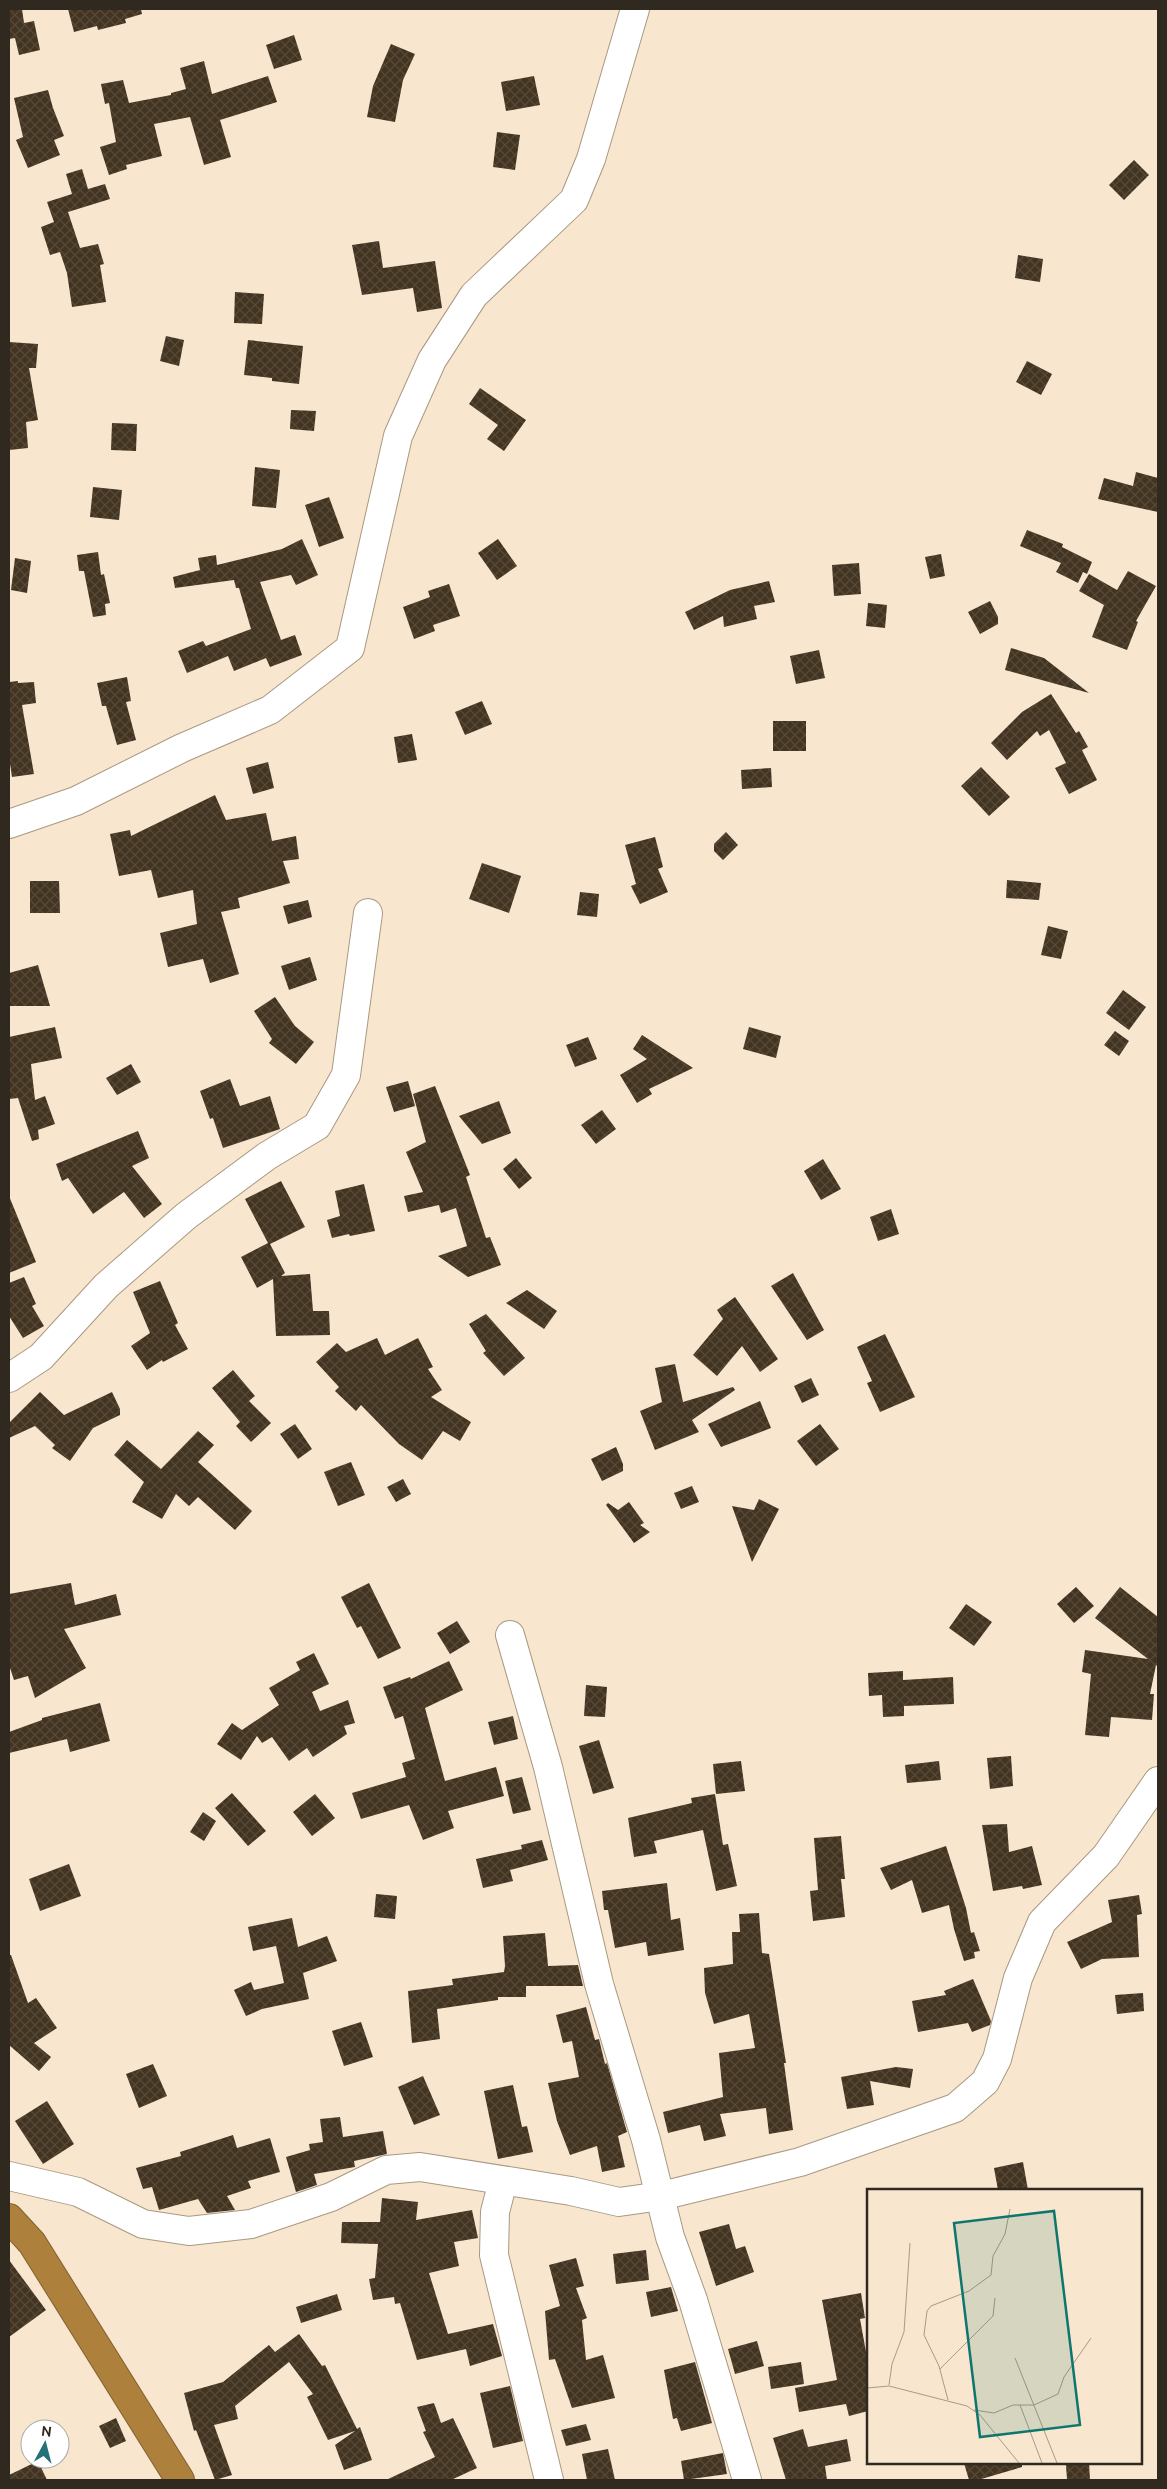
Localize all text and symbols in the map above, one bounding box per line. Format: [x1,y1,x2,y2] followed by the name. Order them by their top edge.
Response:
[867,2189,1142,2464] inset map
[20,2419,70,2469] north arrow
[40,2423,53,2440] text: N

